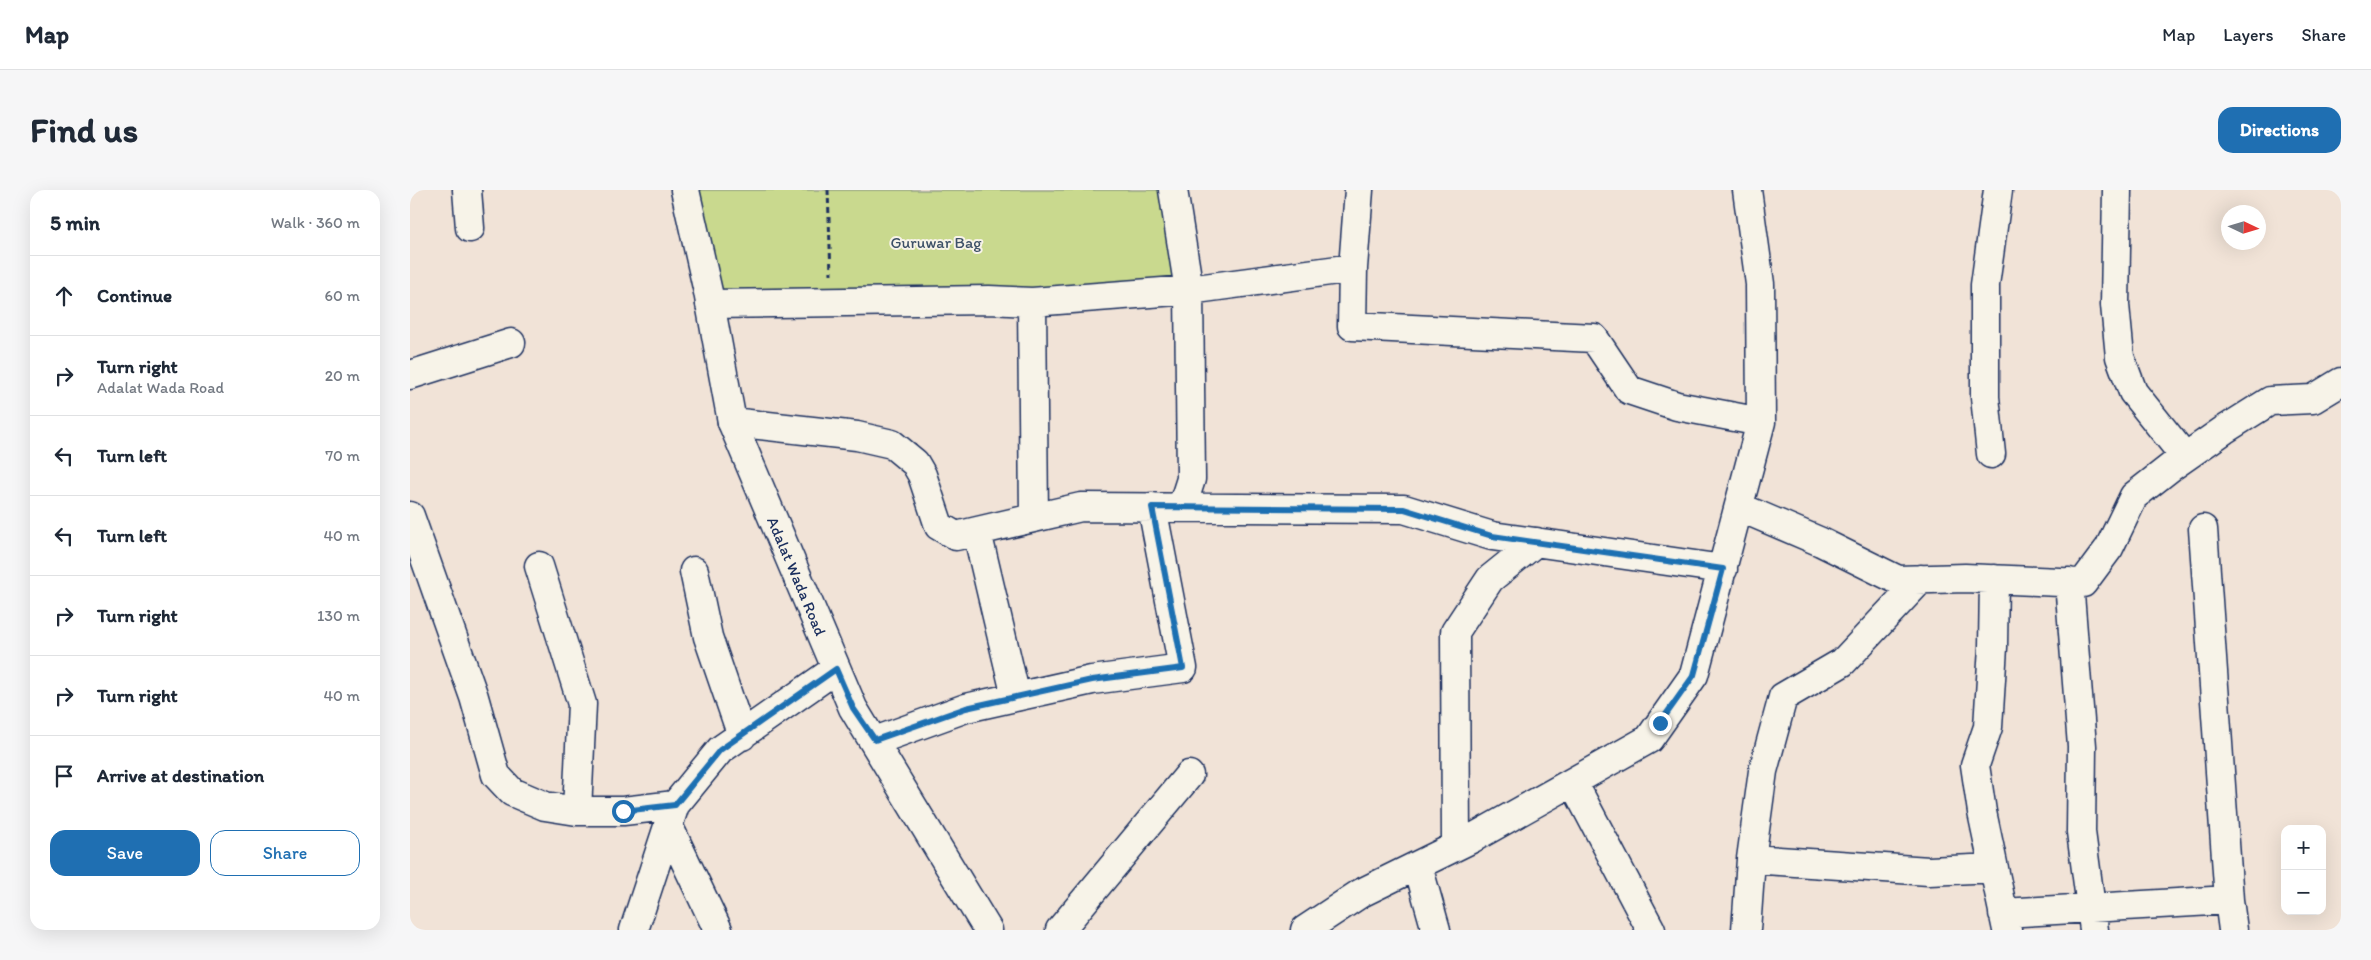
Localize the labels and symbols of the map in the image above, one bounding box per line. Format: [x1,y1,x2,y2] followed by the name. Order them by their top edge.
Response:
[2221,205,2266,250] north arrow
[890,233,982,252] park label: Guruwar Bag
[763,514,830,639] street label: Adalat Wada Road
[1649,712,1672,735] route end
[612,800,635,823] route start

